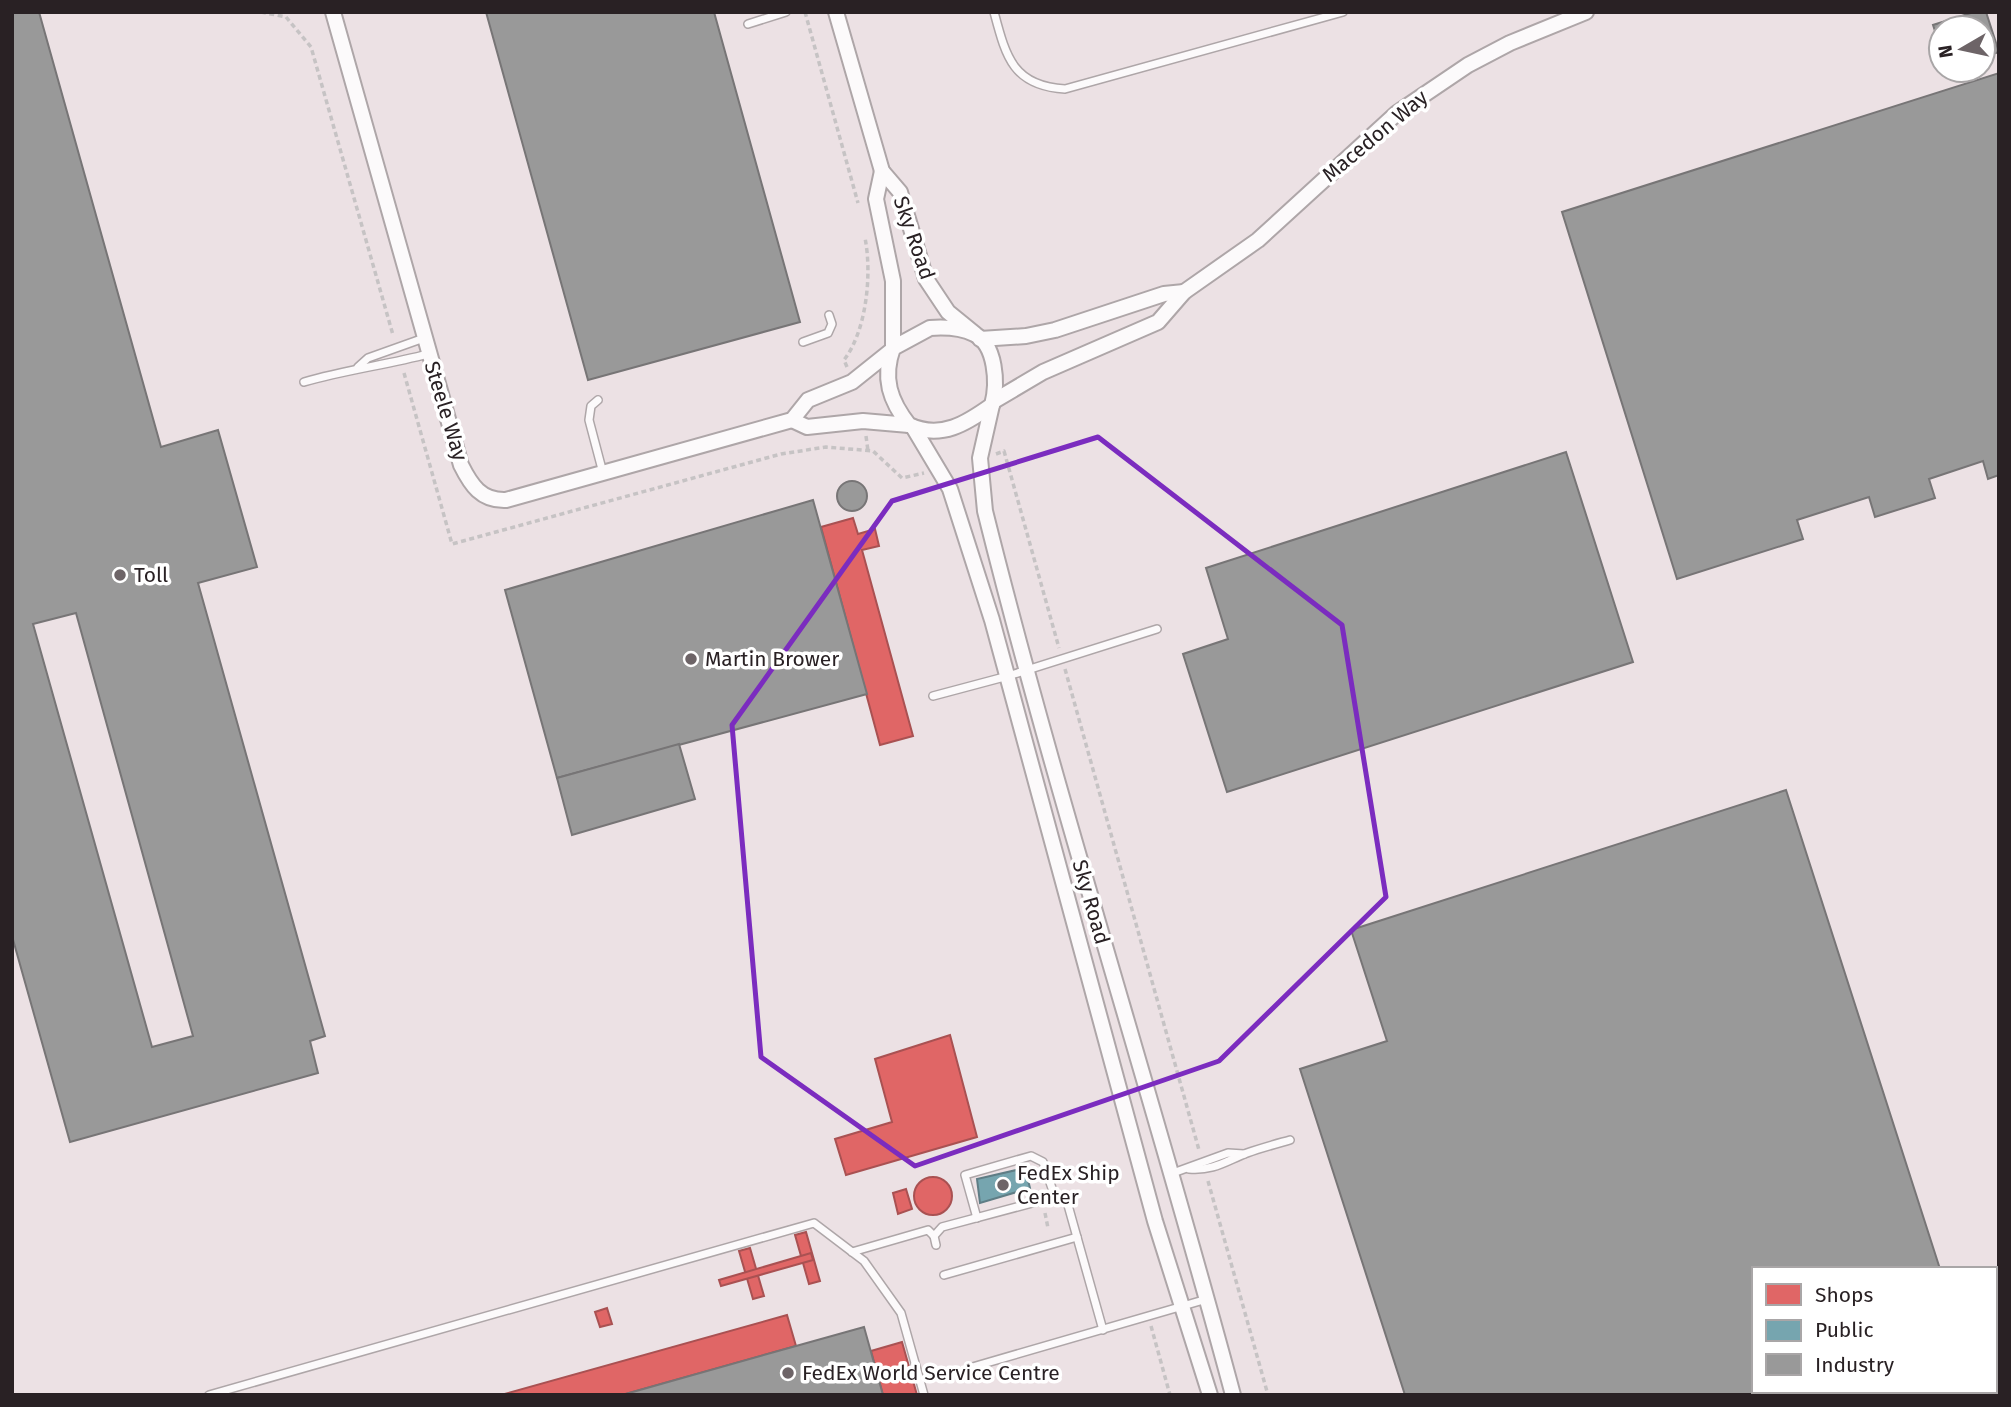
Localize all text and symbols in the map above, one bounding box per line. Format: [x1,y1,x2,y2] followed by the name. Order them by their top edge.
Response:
[1927,14,1997,84] north arrow
[1933,44,1958,60] text: N
[1317,84,1434,188] street label: Macedon Way
[888,193,940,283] street label: Sky Road
[419,358,474,465] street label: Steele Way
[134,562,168,588] place label: Toll
[112,567,128,583] marker: Toll
[705,646,839,672] place label: Martin Brower
[683,651,699,667] marker: Martin Brower
[1067,857,1115,947] street label: Sky Road
[1017,1160,1120,1210] place label: FedEx Ship Center
[995,1177,1011,1193] marker: FedEx Ship Center
[1752,1267,1997,1393] legend
[1815,1282,1873,1308] text: Shops
[1815,1317,1873,1343] text: Public
[1815,1352,1895,1378] text: Industry
[802,1360,1060,1386] place label: FedEx World Service Centre
[780,1365,796,1381] marker: FedEx World Service Centre

